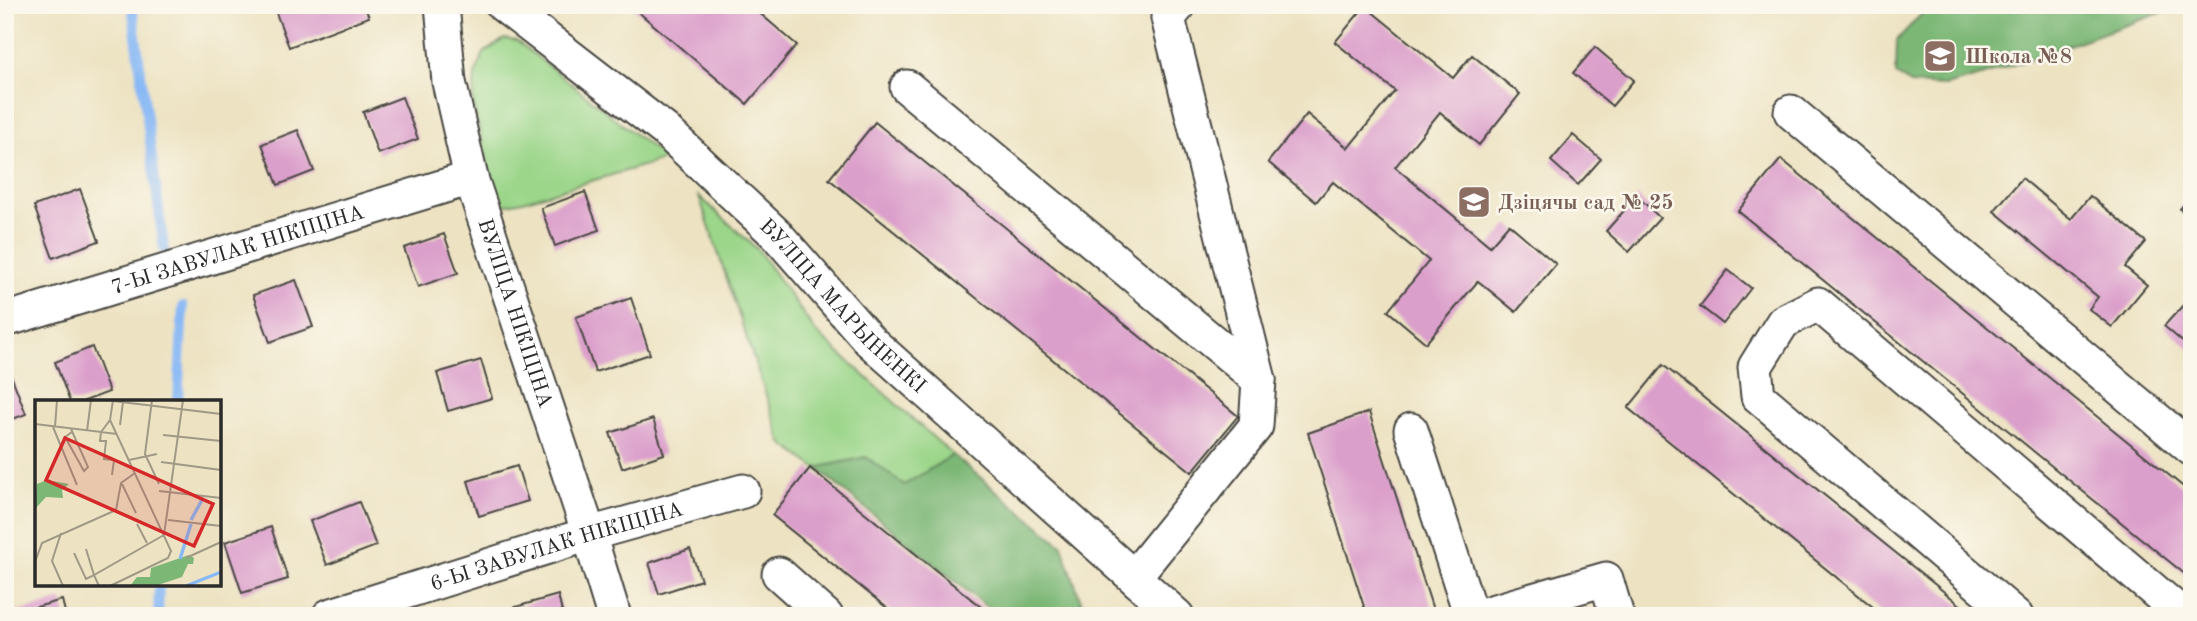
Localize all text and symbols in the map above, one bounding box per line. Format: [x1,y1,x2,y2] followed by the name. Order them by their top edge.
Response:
[1921,37,1959,75] school or university icon: Школа №8
[1965,47,2072,68] place label: Школа №8
[1455,183,1493,221] school or university icon: Дзіцячы сад № 25
[1498,193,1674,214] place label: Дзіцячы сад № 25
[109,202,367,299] street label: 7-Ы ЗАВУЛАК НІКІЦІНА
[755,215,929,398] street label: ВУЛІЦА МАРЫНЕНКІ
[473,216,555,411] street label: ВУЛІЦА НІКІЦІНА
[35,400,220,586] inset map
[428,499,686,595] street label: 6-Ы ЗАВУЛАК НІКІЦІНА

